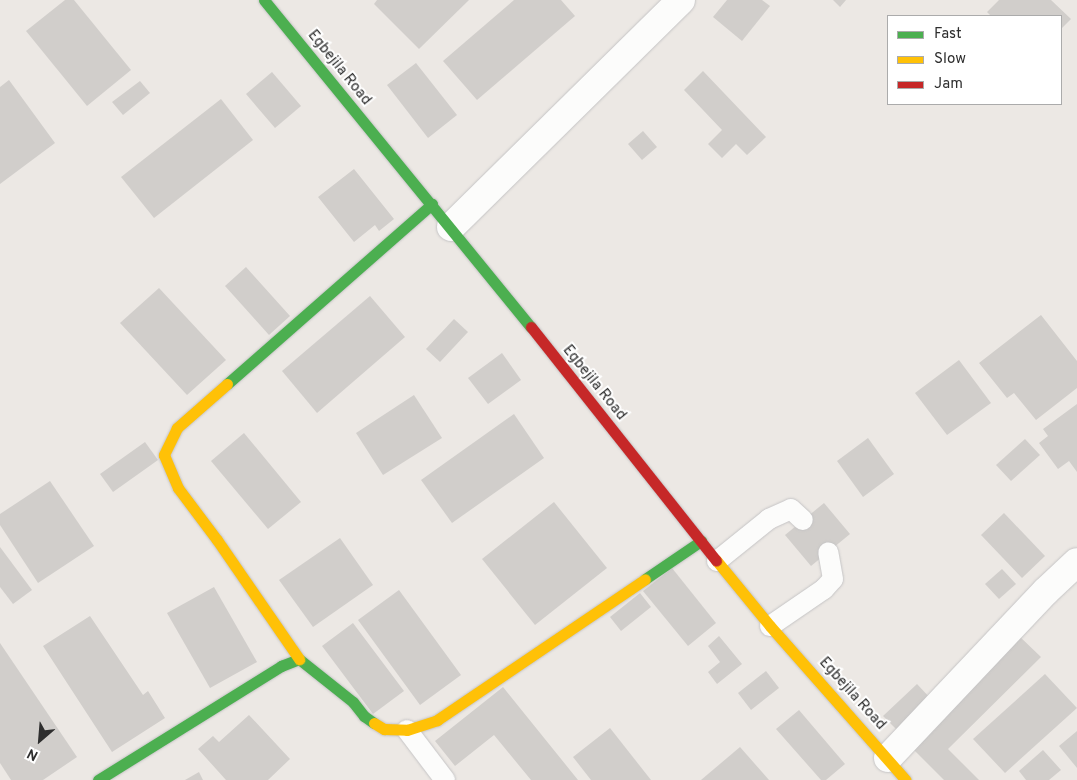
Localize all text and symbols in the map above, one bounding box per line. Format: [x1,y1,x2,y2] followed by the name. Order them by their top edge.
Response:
[887,15,1062,105] legend
[934,25,962,44] text: Fast
[303,27,375,109] street label: Egbejila Road
[934,50,966,69] text: Slow
[934,75,963,94] text: Jam
[558,342,630,424] street label: Egbejila Road
[815,654,889,734] street label: Egbejila Road
[15,715,65,765] north arrow
[25,744,41,764] text: N

